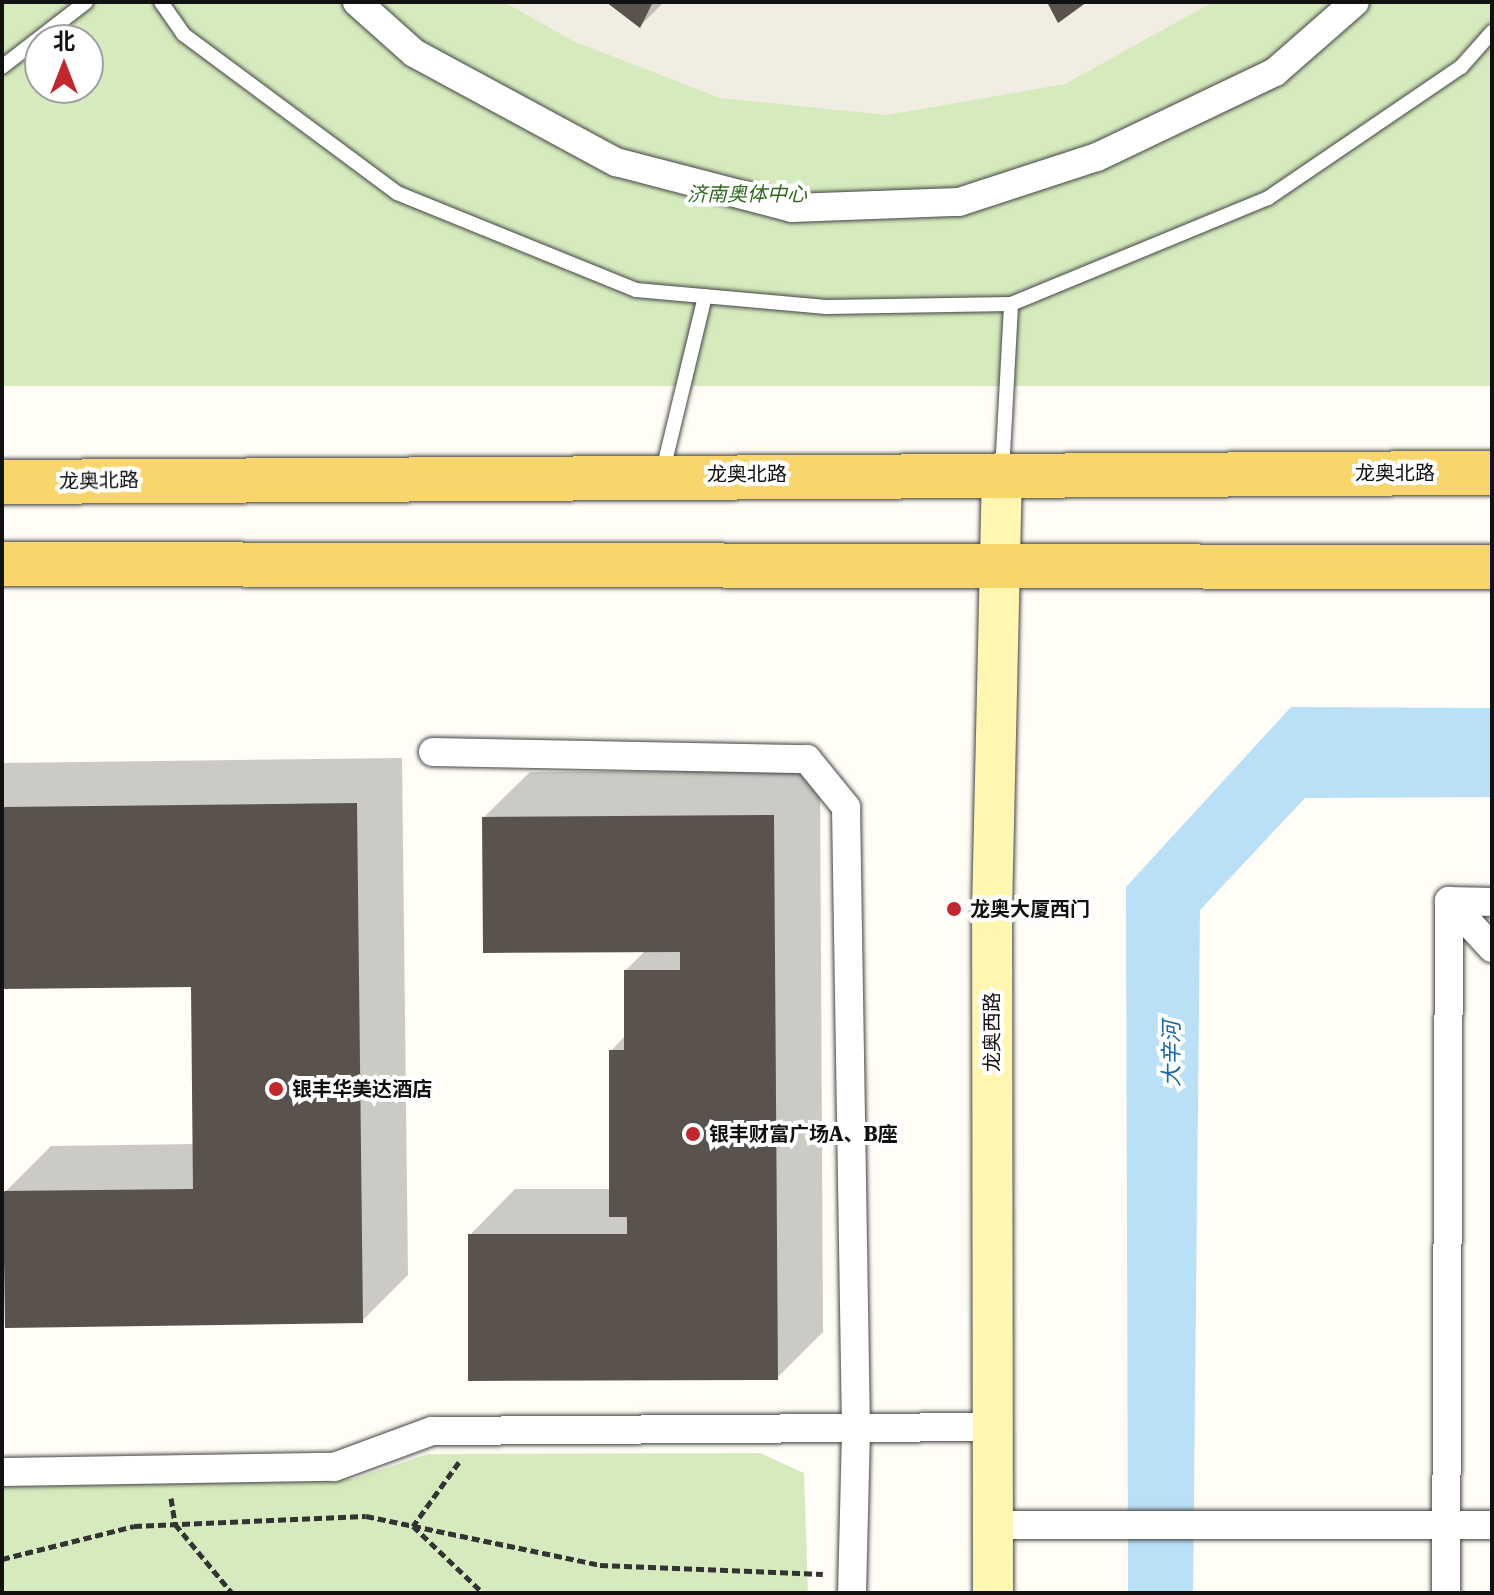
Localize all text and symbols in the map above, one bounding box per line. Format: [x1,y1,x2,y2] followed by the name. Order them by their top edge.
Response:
[24,24,104,104] north arrow
[53,29,75,54] text: 北
[687,182,807,206] park label: 济南奥体中心
[1355,461,1435,485] street label: 龙奥北路
[707,462,787,486] street label: 龙奥北路
[59,468,139,494] street label: 龙奥北路
[970,897,1090,921] place label: 龙奥大厦西门
[945,900,963,918] marker: 龙奥大厦西门
[980,992,1004,1072] street label: 龙奥西路
[1159,1021,1185,1087] water label: 大辛河
[292,1077,432,1101] place label: 银丰华美达酒店
[267,1080,285,1098] marker: 银丰华美达酒店
[709,1122,898,1146] place label: 银丰财富广场A、B座
[684,1125,702,1143] marker: 银丰财富广场A、B座

